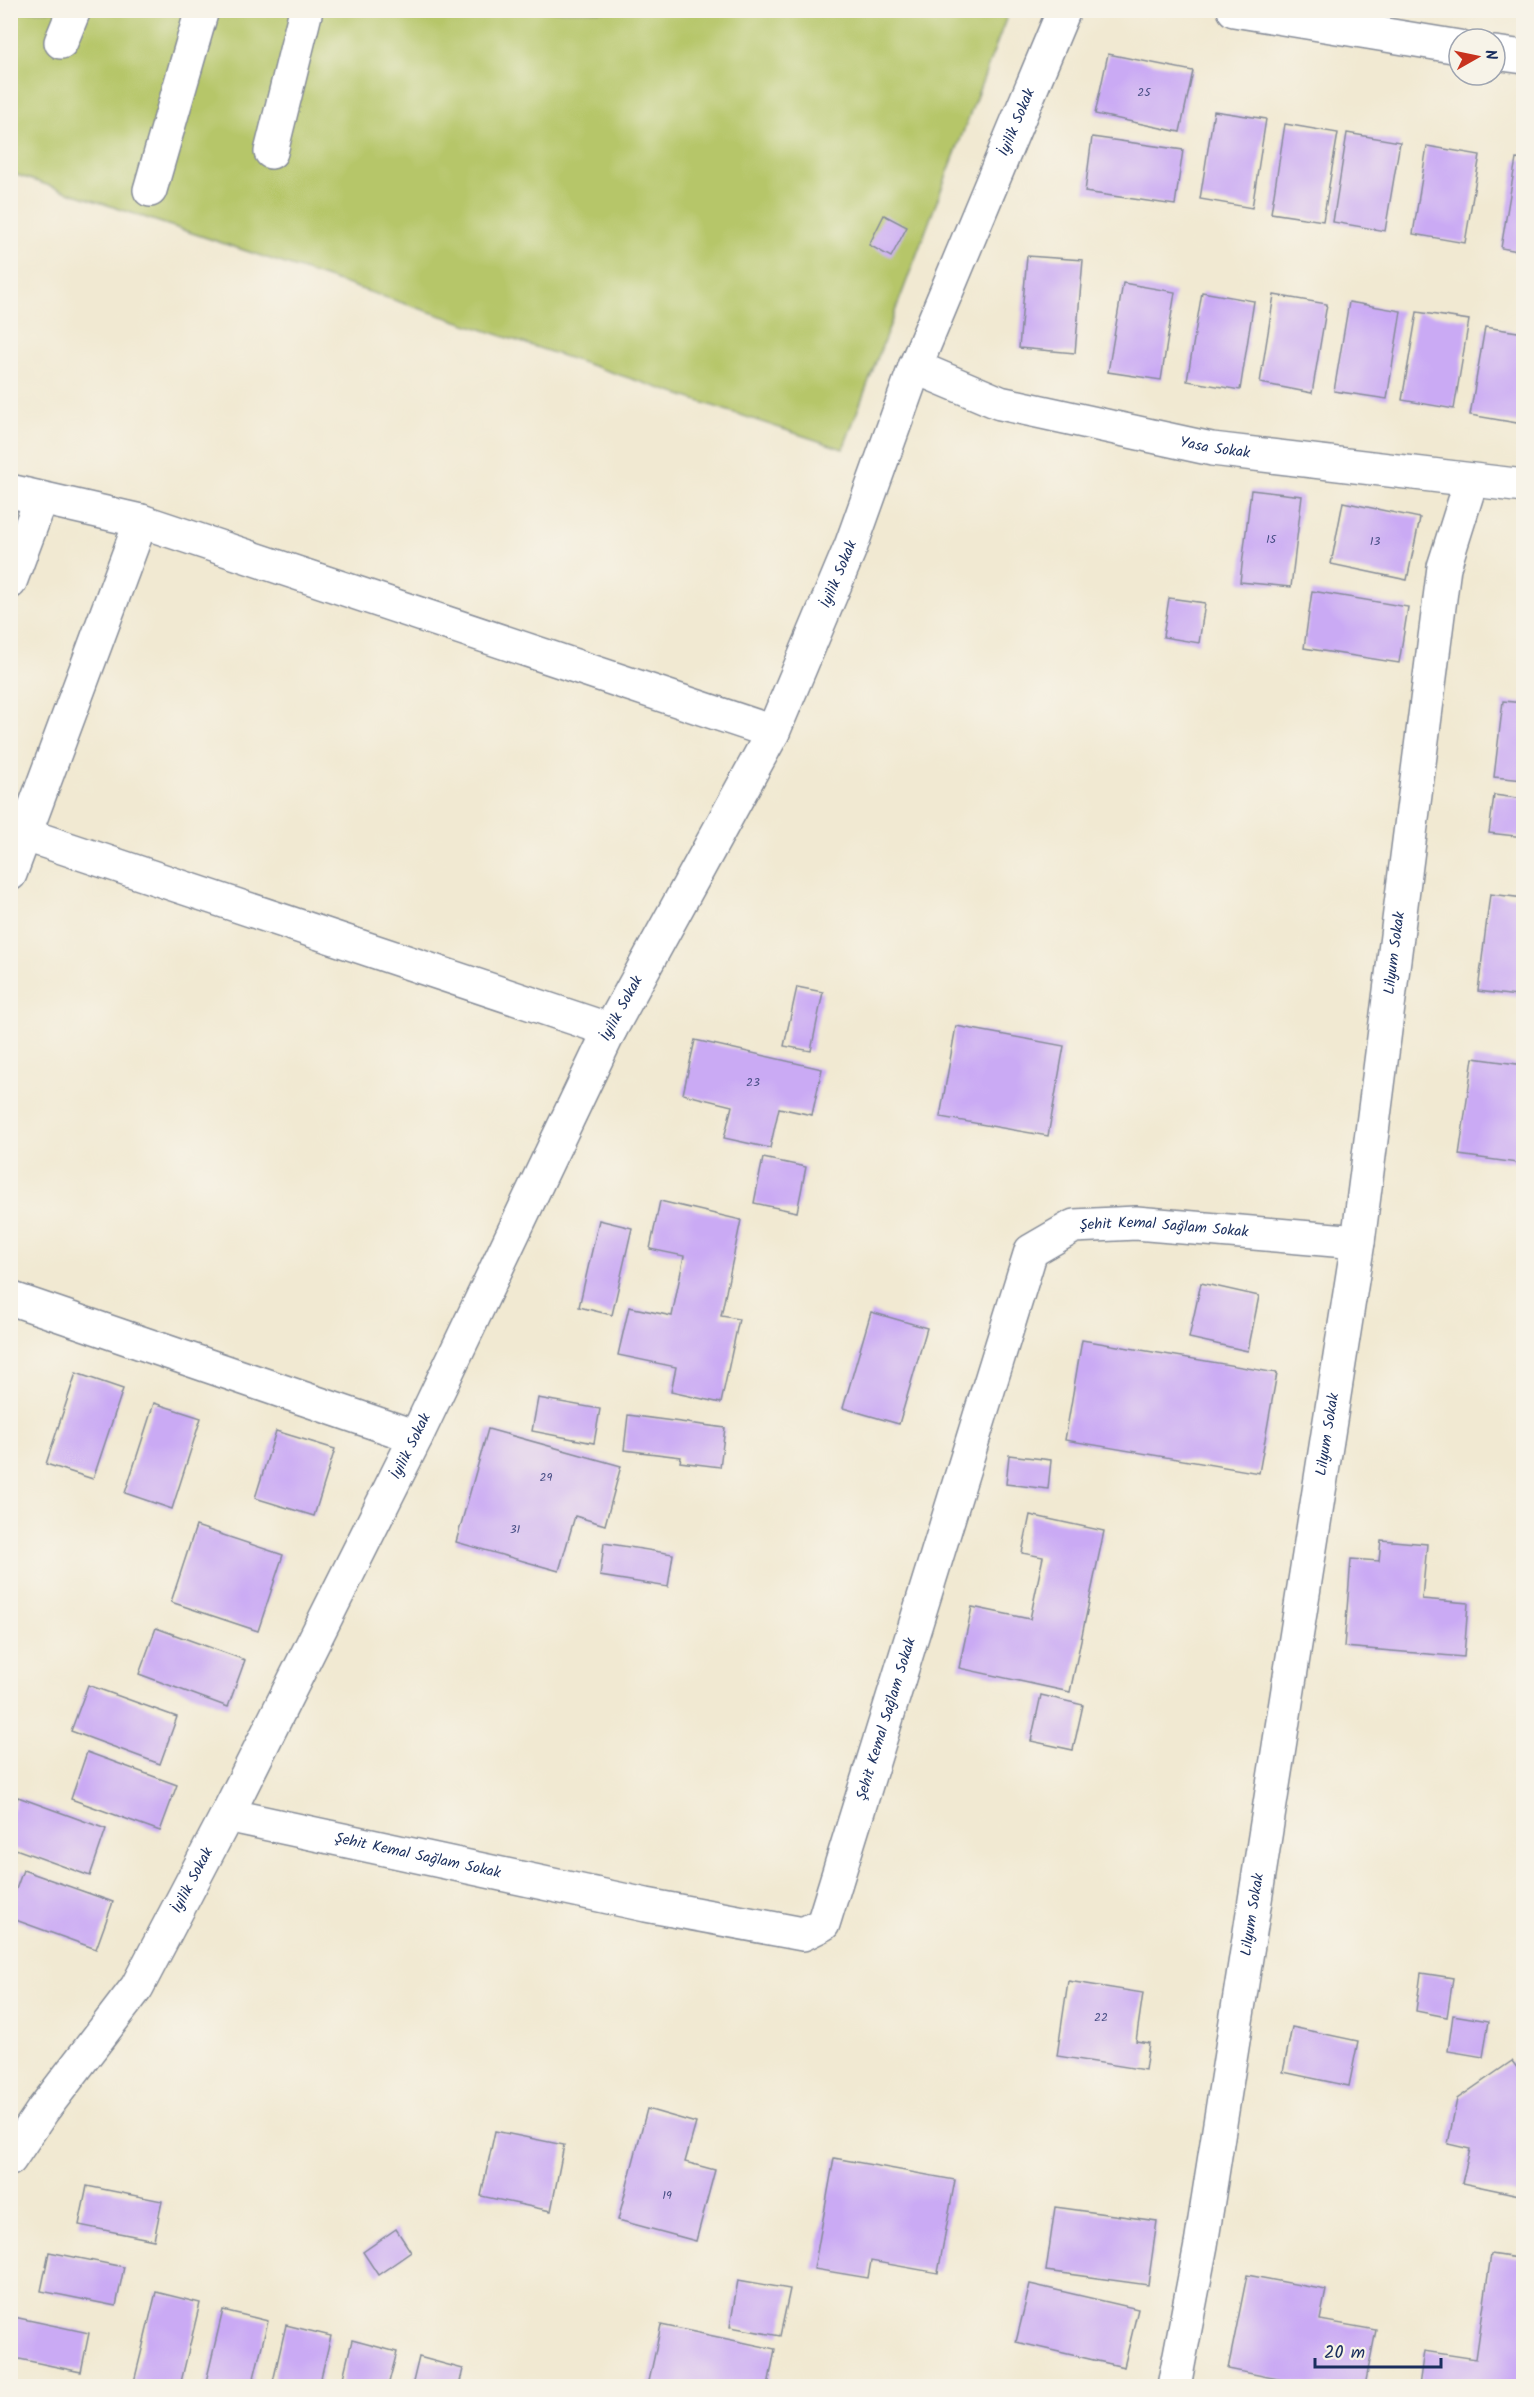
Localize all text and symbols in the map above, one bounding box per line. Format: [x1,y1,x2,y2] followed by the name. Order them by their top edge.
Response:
[1447,27,1507,87] north arrow
[1477,48,1503,62] text: N
[1137,83,1152,102] house number: 25
[992,84,1042,160] street label: İyilik Sokak
[1177,430,1252,466] street label: Yasa Sokak
[1266,530,1278,549] house number: 15
[1370,532,1380,551] house number: 13
[814,536,864,612] street label: İyilik Sokak
[1378,909,1412,996] street label: Lilyum Sokak
[594,971,650,1045] street label: İyilik Sokak
[746,1073,760,1092] house number: 23
[1079,1211,1250,1245] street label: Şehit Kemal Sağlam Sokak
[1310,1390,1346,1478] street label: Lilyum Sokak
[385,1408,438,1484] street label: İyilik Sokak
[540,1468,553,1487] house number: 29
[510,1520,521,1539] house number: 31
[850,1634,923,1804] street label: Şehit Kemal Sağlam Sokak
[332,1826,504,1886] street label: Şehit Kemal Sağlam Sokak
[165,1842,220,1918] street label: İyilik Sokak
[1234,1870,1271,1958] street label: Lilyum Sokak
[1094,2008,1108,2027] house number: 22
[662,2186,672,2205] house number: 19
[1315,2331,1441,2369] scale bar
[1324,2339,1365,2368] text: 20 m

